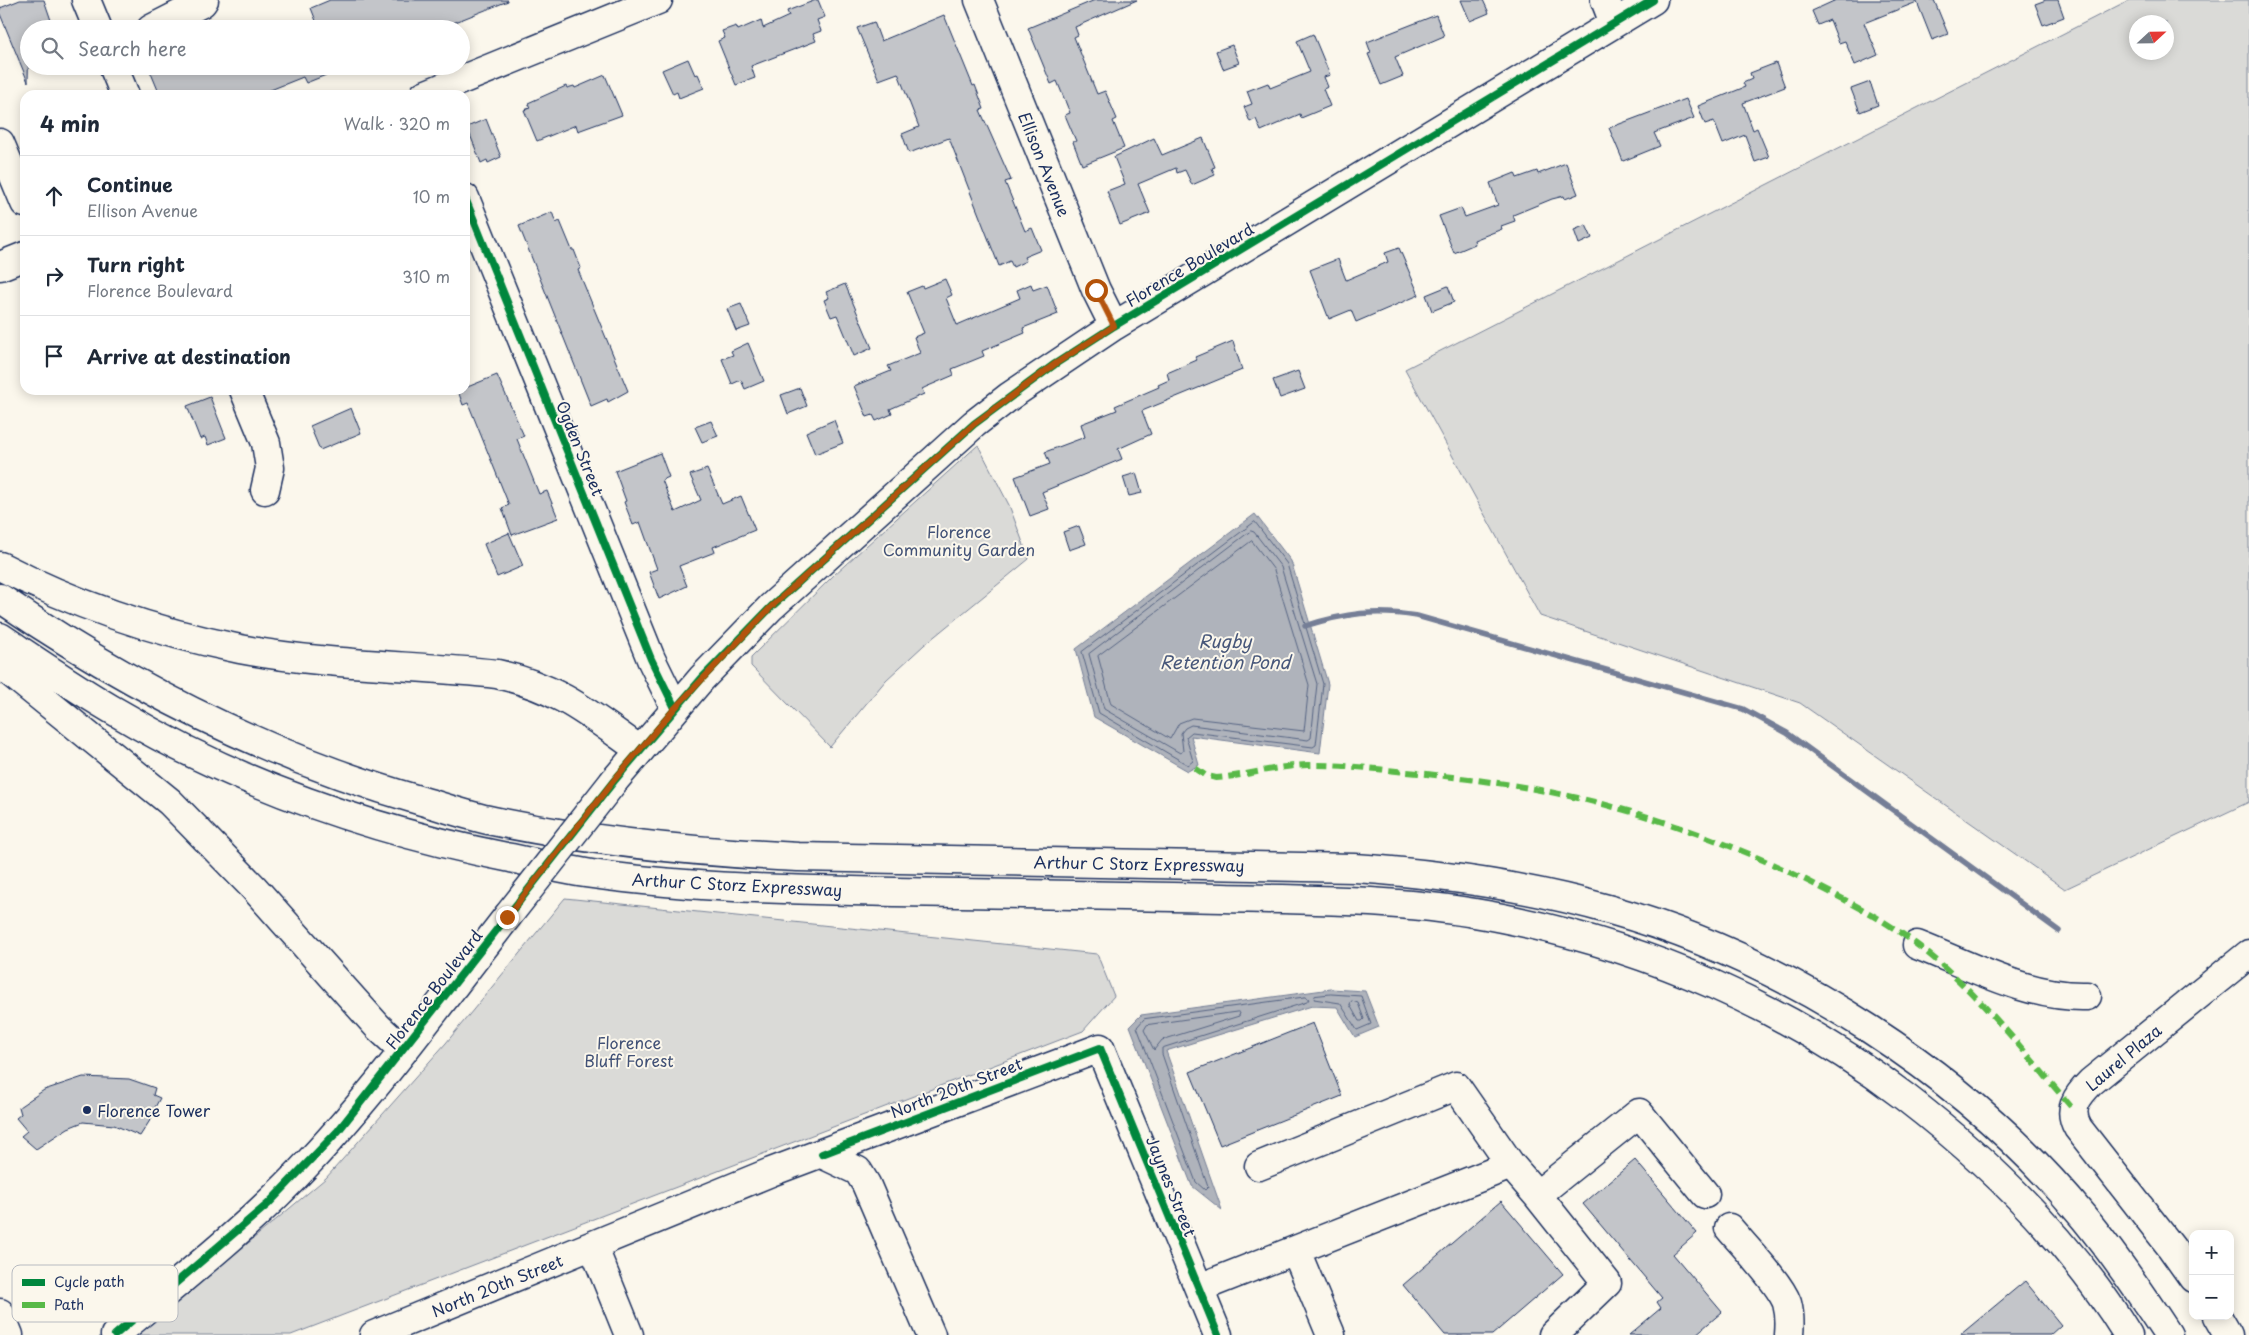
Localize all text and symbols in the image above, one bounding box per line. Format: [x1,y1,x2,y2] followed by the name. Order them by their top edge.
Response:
[2129,15,2174,60] north arrow
[20,20,470,75] search box
[38,34,66,62] icon: search
[78,34,187,62] text: Search here
[40,107,100,139] text: 4 min
[1013,108,1077,220] street label: Ellison Avenue
[344,111,450,135] text: Walk · 320 m
[87,170,173,198] text: Continue
[40,182,68,210] icon: ahead
[413,184,450,208] text: 10 m
[87,198,198,222] text: Ellison Avenue
[1120,216,1258,312] street label: Florence Boulevard
[87,250,185,278] text: Turn right
[40,262,68,290] icon: right
[402,264,450,288] text: 310 m
[87,278,233,302] text: Florence Boulevard
[1085,279,1108,302] route start
[40,342,68,370] icon: arrive
[87,342,291,370] text: Arrive at destination
[551,397,611,499] street label: Ogden Street
[883,519,1035,561] park label: Florence Community Garden
[1160,627,1294,675] water label: Rugby Retention Pond
[1033,849,1245,877] street label: Arthur C Storz Expressway
[631,867,843,901] street label: Arthur C Storz Expressway
[496,906,519,929] route end
[379,924,487,1054] street label: Florence Boulevard
[2080,1018,2166,1096] street label: Laurel Plaza
[584,1030,674,1072] park label: Florence Bluff Forest
[886,1051,1026,1123] street label: North 20th Street
[97,1098,211,1122] place label: Florence Tower
[81,1104,93,1116] marker: Florence Tower
[1141,1132,1203,1240] street label: Jaynes Street
[2189,1230,2234,1320] map controls
[2189,1230,2234,1275] button: +
[428,1248,567,1322] street label: North 20th Street
[12,1265,178,1322] legend
[54,1271,125,1292] text: Cycle path
[2189,1275,2234,1320] button: −
[54,1294,84,1315] text: Path

